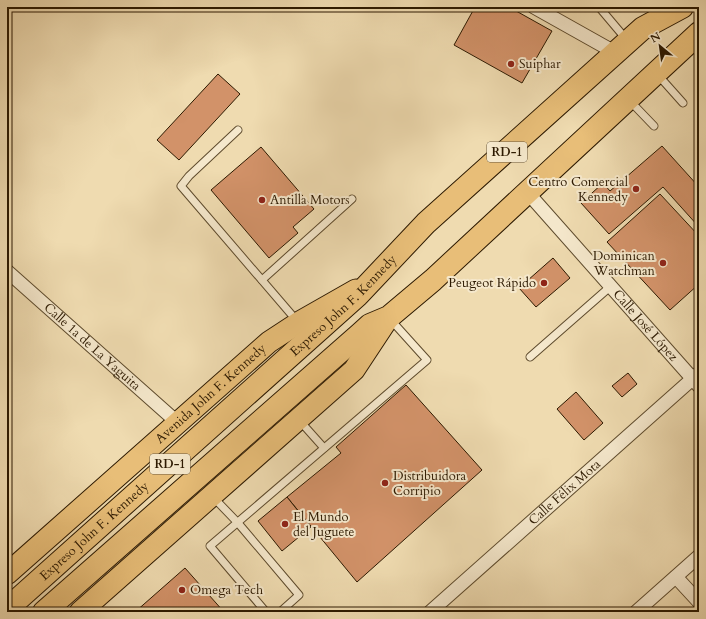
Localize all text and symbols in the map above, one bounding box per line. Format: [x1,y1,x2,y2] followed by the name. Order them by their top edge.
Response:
[640,26,680,66] north arrow
[648,29,664,47] text: N
[519,55,561,73] place label: Suiphar
[506,59,516,69] marker: Suiphar
[487,142,527,162] road number: RD-1
[528,173,629,206] place label: Centro Comercial Kennedy
[631,184,641,194] marker: Centro Comercial Kennedy
[270,191,350,209] place label: Antilla Motors
[257,195,267,205] marker: Antilla Motors
[593,247,656,280] place label: Dominican Watchman
[286,251,401,361] street label: Expreso John F. Kennedy
[658,258,668,268] marker: Dominican Watchman
[448,274,536,292] place label: Peugeot Rápido
[539,278,549,288] marker: Peugeot Rápido
[609,286,682,365] street label: Calle José López
[40,299,145,395] street label: Calle 1a de La Yaguita
[151,340,270,448] street label: Avenida John F. Kennedy
[150,454,190,474] road number: RD-1
[525,455,605,529] street label: Calle Félix Mota
[393,467,467,500] place label: Distribuidora Corripio
[36,477,153,585] street label: Expreso John F. Kennedy
[380,478,390,488] marker: Distribuidora Corripio
[293,508,355,541] place label: El Mundo del Juguete
[280,519,290,529] marker: El Mundo del Juguete
[190,581,263,599] place label: Omega Tech
[177,585,187,595] marker: Omega Tech

